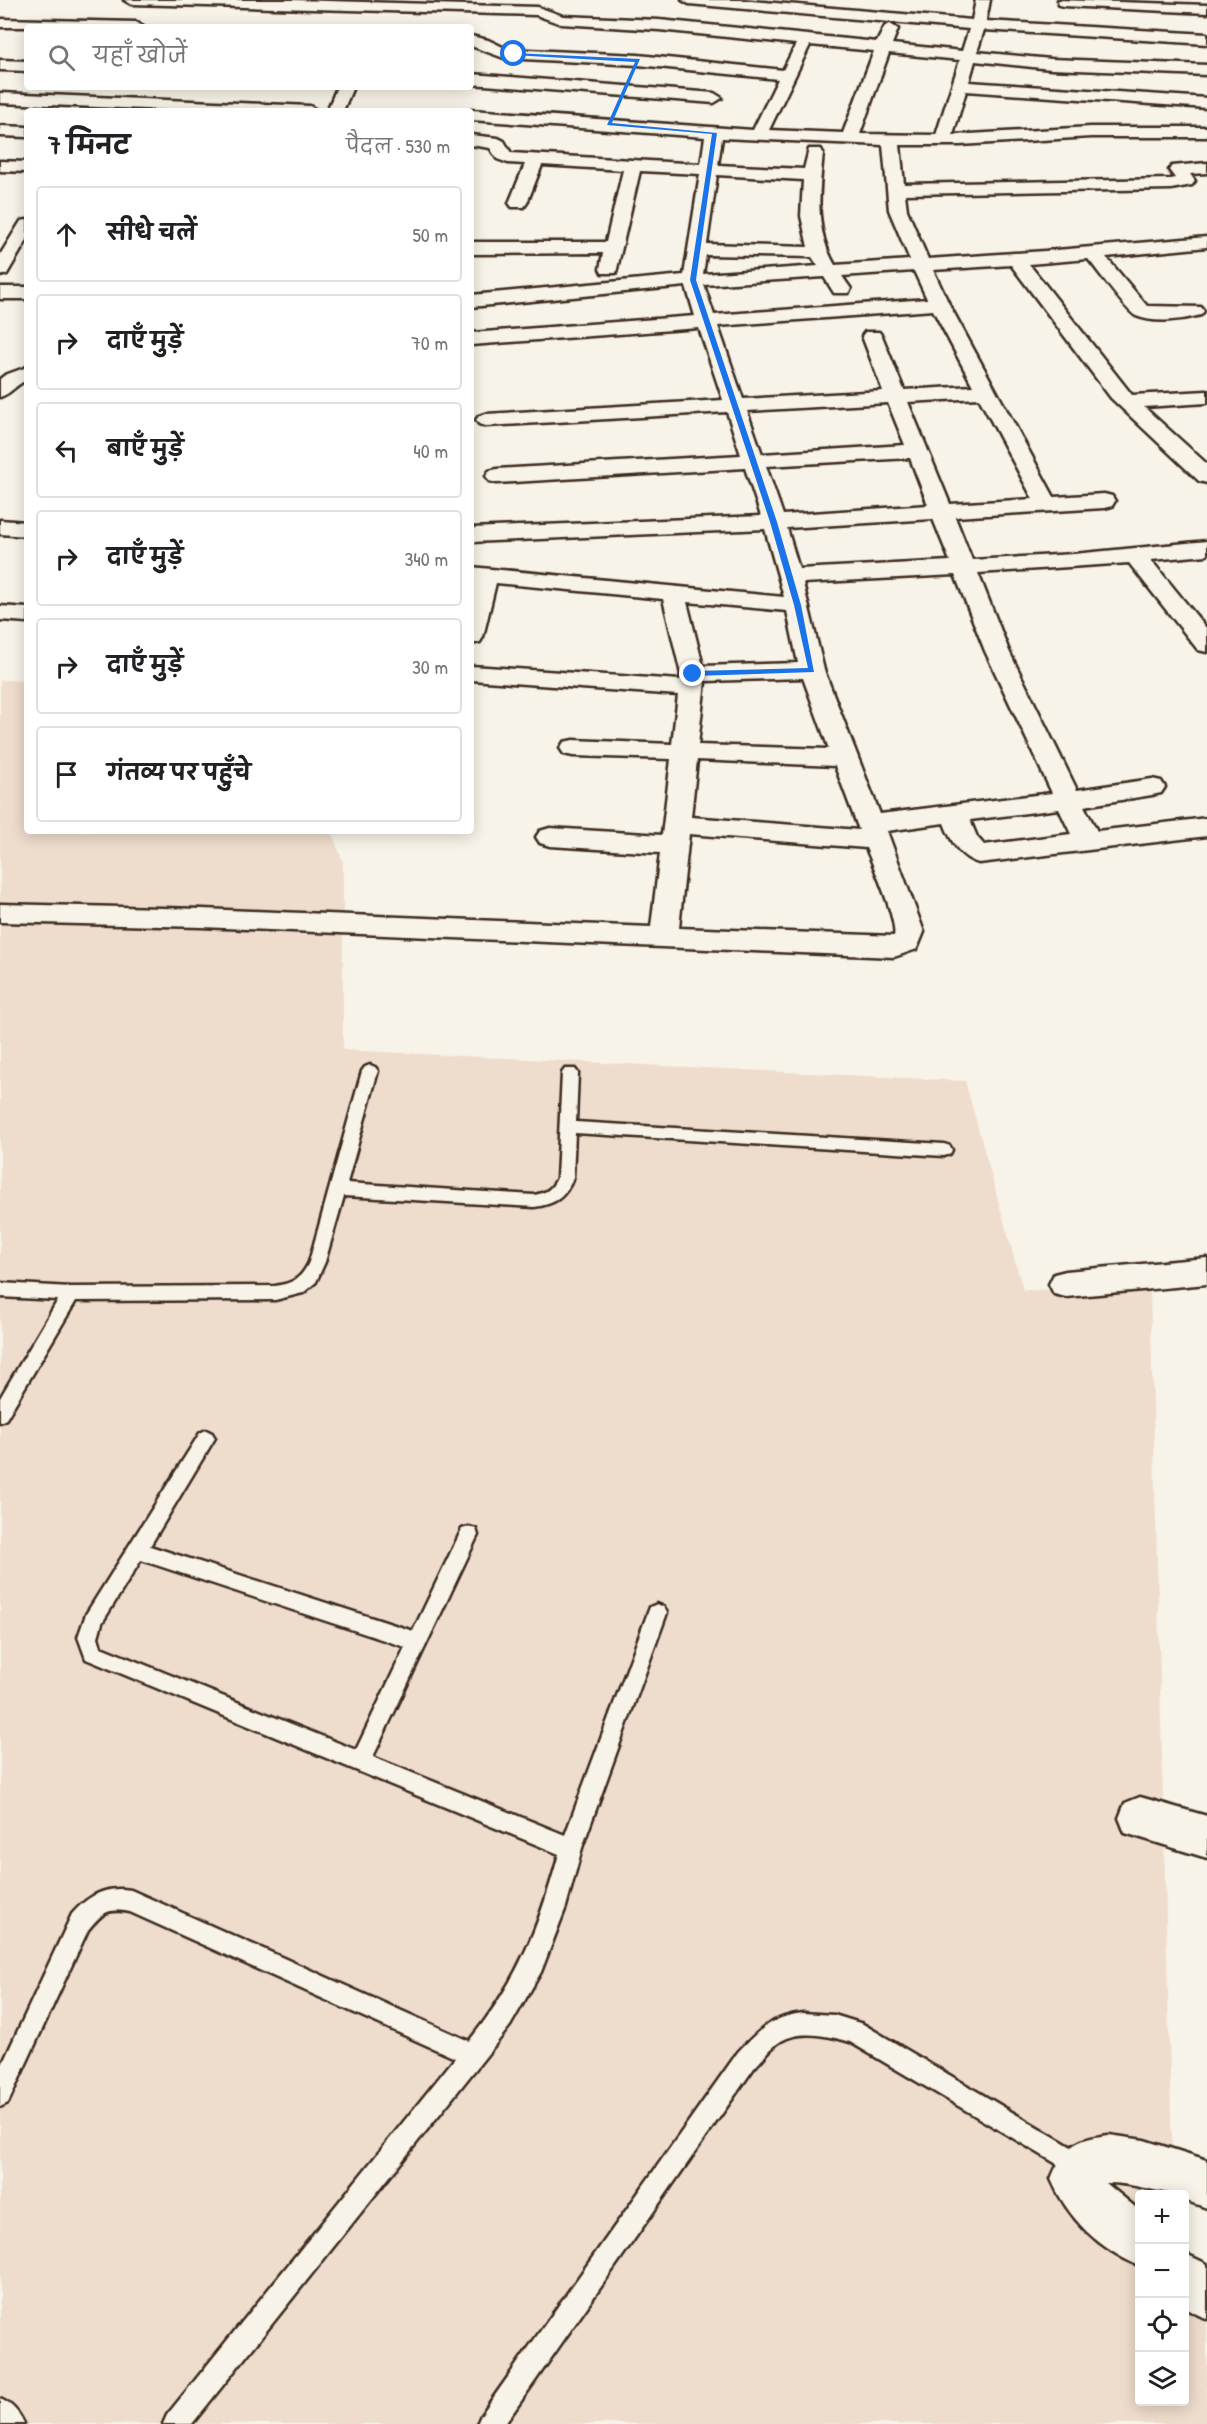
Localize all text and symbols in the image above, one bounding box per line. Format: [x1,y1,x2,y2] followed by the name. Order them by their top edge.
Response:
[24,24,474,90] search box
[93,40,187,70] text: यहाँ खोजें
[500,40,526,66] route start
[45,41,78,74] icon: search
[48,127,130,162] text: 7 मिनट
[346,132,450,159] text: पैदल · 530 m
[107,217,197,247] text: सीधे चलें
[50,218,83,251] icon: ahead
[412,221,448,248] text: 50 m
[107,325,183,355] text: दाएँ मुड़ें
[50,326,83,359] icon: right
[411,329,448,356] text: 70 m
[107,433,184,463] text: बाएँ मुड़ें
[50,434,83,467] icon: left
[413,437,448,464] text: 40 m
[107,541,183,571] text: दाएँ मुड़ें
[50,542,83,575] icon: right
[404,545,448,572] text: 340 m
[107,649,183,679] text: दाएँ मुड़ें
[50,650,83,683] icon: right
[412,653,448,680] text: 30 m
[679,660,705,686] route end
[107,757,251,787] text: गंतव्य पर पहुँचे
[50,758,83,791] icon: arrive
[1135,2190,1189,2406] map controls
[1135,2190,1189,2244] button: +
[1135,2244,1189,2298] button: −
[1135,2298,1189,2352] button: locate
[1135,2352,1189,2406] button: layers

